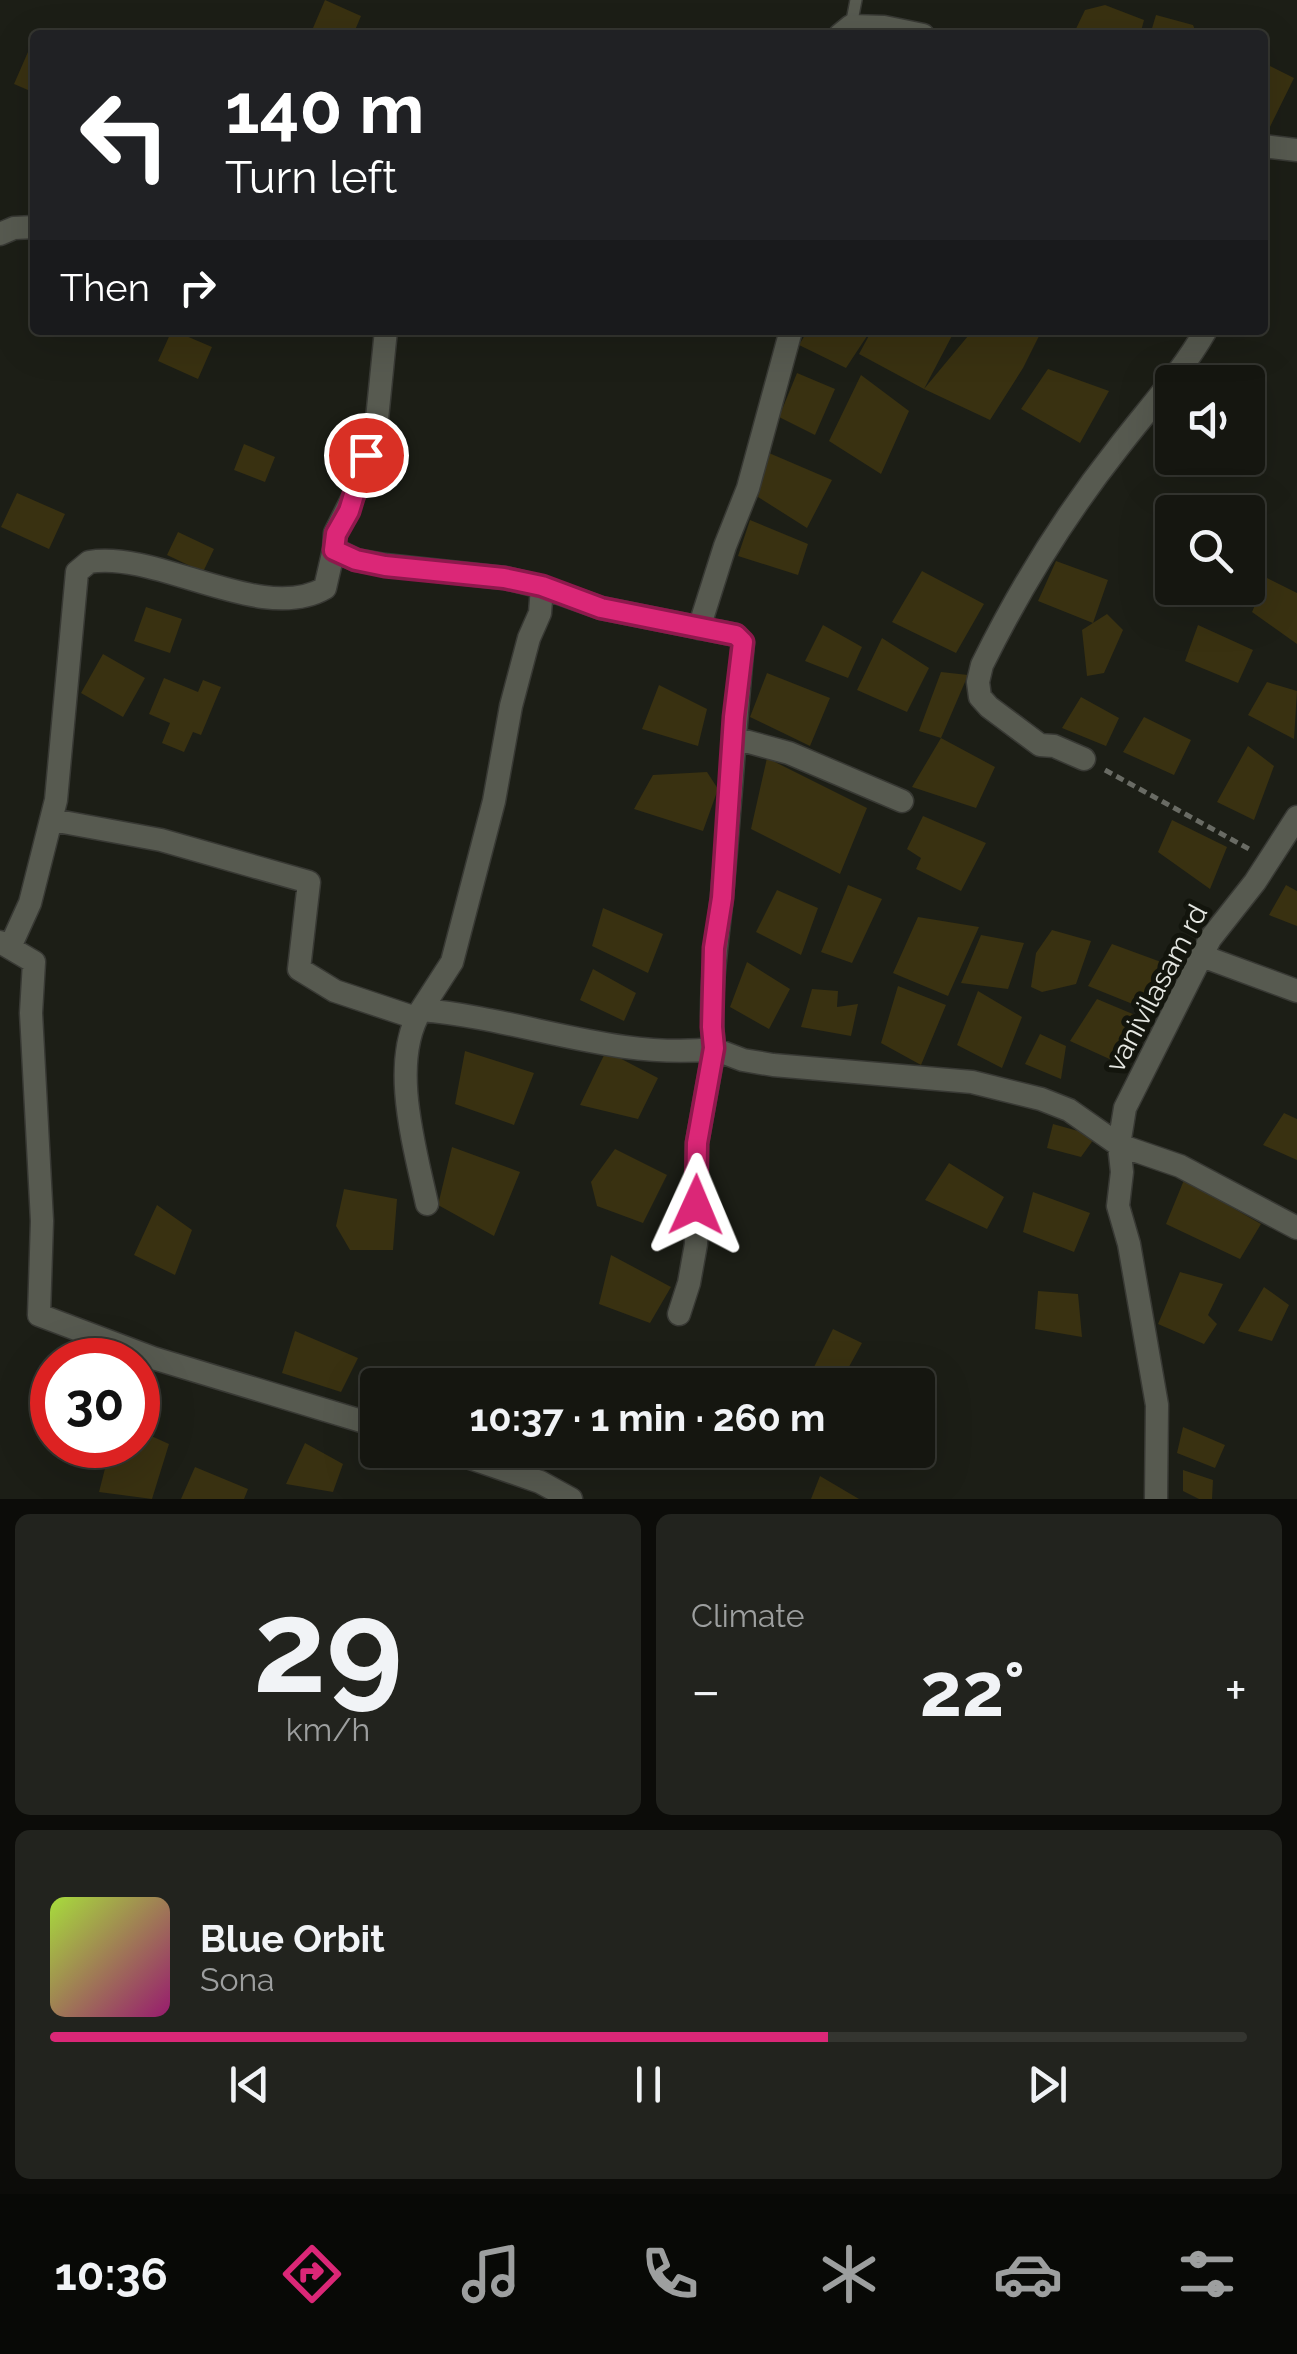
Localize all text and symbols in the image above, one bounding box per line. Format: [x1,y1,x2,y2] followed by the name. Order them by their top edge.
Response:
[225,67,425,149] text: 140 m
[60,70,190,200] icon: left
[225,151,397,204] text: Turn left
[170,260,225,315] icon: right
[60,265,150,310] text: Then
[1155,365,1265,605] map controls
[1155,365,1265,475] button: sound
[324,413,409,498] pin
[339,428,394,483] icon: arrive
[1155,495,1265,605] button: search
[1099,899,1214,1078] street label: vanivilasam rd
[644,1153,748,1257] position arrow
[30,1338,160,1468] speed limit sign: 30
[470,1395,825,1440] text: 10:37 · 1 min · 260 m
[253,1570,403,1722] text: 29
[691,1597,805,1634] text: Climate
[920,1645,1025,1734] text: 22°
[691,1658,721,1723] text: −
[1224,1658,1247,1723] text: +
[286,1711,370,1748] text: km/h
[200,1916,385,1961] text: Blue Orbit
[200,1961,275,1998] text: Sona
[222,2057,277,2112] icon: previous
[621,2057,676,2112] icon: pause
[1020,2057,1075,2112] icon: next
[277,2239,347,2309] icon: directions
[456,2239,526,2309] icon: music
[635,2239,705,2309] icon: phone
[814,2239,884,2309] icon: climate
[993,2239,1063,2309] icon: car
[1172,2239,1242,2309] icon: filters
[55,2248,168,2301] text: 10:36

